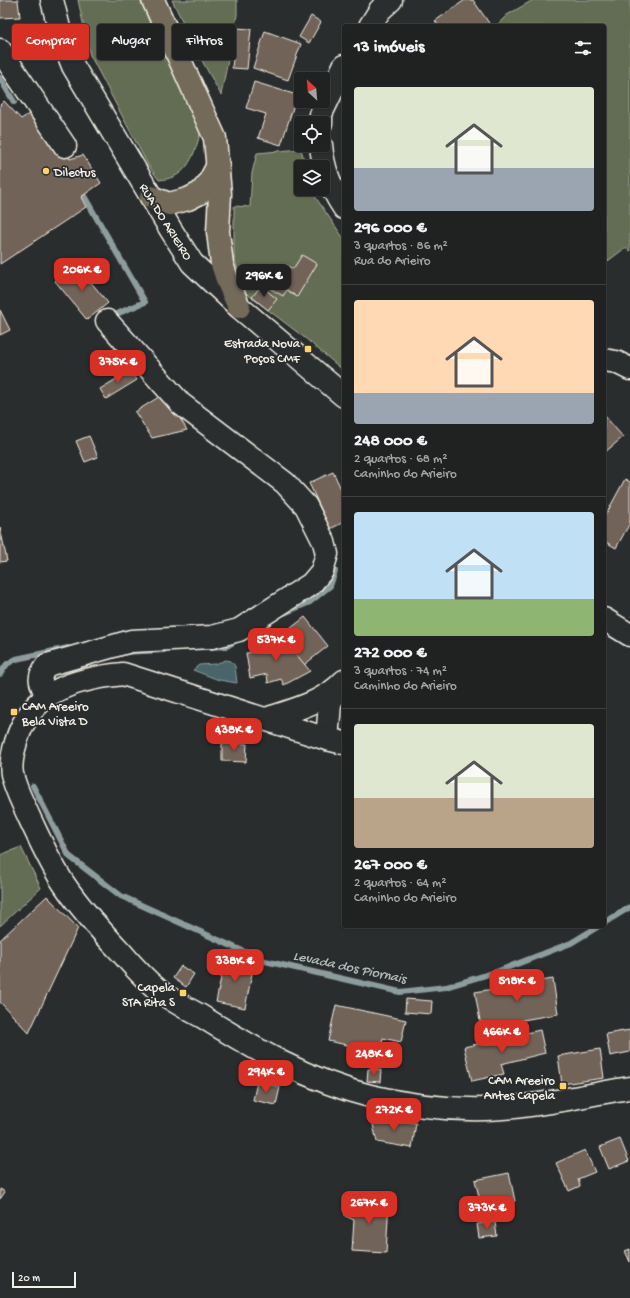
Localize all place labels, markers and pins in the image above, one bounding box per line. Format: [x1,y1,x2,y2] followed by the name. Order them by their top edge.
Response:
[41,166,51,176] marker: Dilectus
[53,166,97,181] place label: Dilectus
[49,258,115,292] pin: 206K €
[231,264,297,298] pin: 296K €
[224,337,301,367] place label: Estrada Nova Poços CMF
[303,344,313,354] marker: Estrada Nova Poços CMF
[85,350,151,384] pin: 375K €
[243,628,309,662] pin: 537K €
[21,700,89,730] place label: CAM Areeiro Bela Vista D
[9,707,19,717] marker: CAM Areeiro Bela Vista D
[201,718,267,752] pin: 438K €
[202,949,268,983] pin: 338K €
[484,969,550,1003] pin: 518K €
[122,981,176,1011] place label: Capela STA Rita S
[178,988,188,998] marker: Capela STA Rita S
[469,1020,535,1054] pin: 466K €
[341,1042,407,1076] pin: 248K €
[233,1060,299,1094] pin: 294K €
[484,1074,556,1104] place label: CAM Areeiro Antes Capela
[558,1081,568,1091] marker: CAM Areeiro Antes Capela
[361,1098,427,1132] pin: 272K €
[336,1191,402,1225] pin: 267K €
[454,1196,520,1230] pin: 373K €

